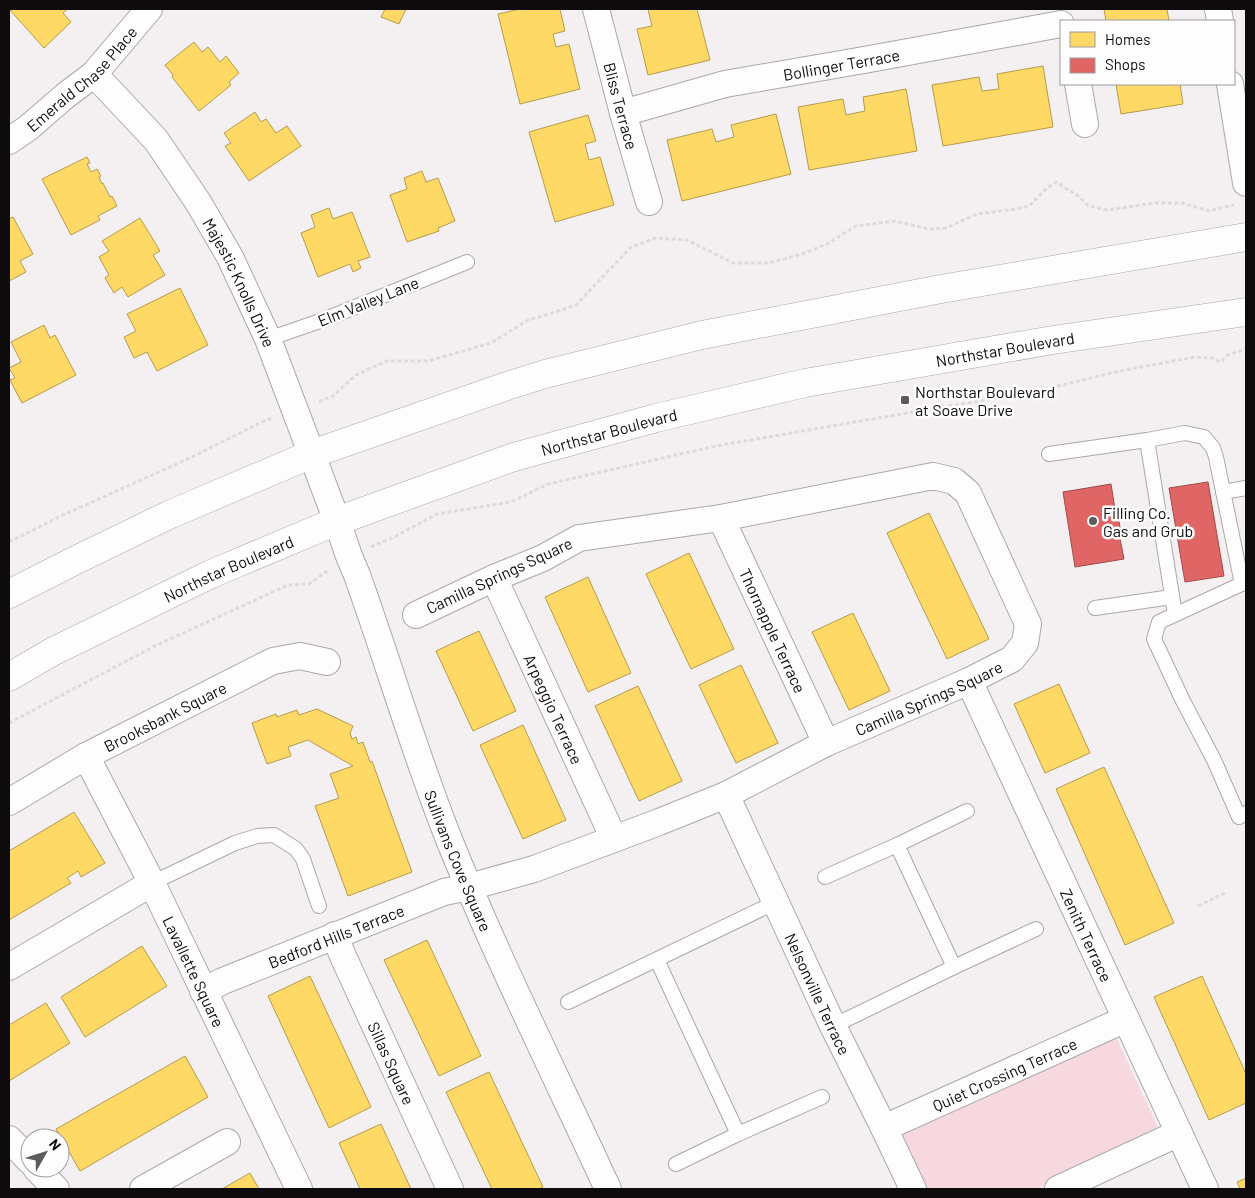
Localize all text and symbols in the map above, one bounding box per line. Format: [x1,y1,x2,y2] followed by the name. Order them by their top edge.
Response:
[1060,20,1235,85] legend
[22,22,140,135] street label: Emerald Chase Place
[1105,30,1150,48] text: Homes
[781,44,901,83] street label: Bollinger Terrace
[1105,55,1145,73] text: Shops
[601,60,643,151] street label: Bliss Terrace
[200,214,280,349] street label: Majestic Knolls Drive
[315,272,421,330] street label: Elm Valley Lane
[934,328,1076,370] street label: Northstar Boulevard
[915,382,1055,419] place label: Northstar Boulevard at Soave Drive
[899,394,911,406] marker: Northstar Boulevard at Soave Drive
[539,404,679,459] street label: Northstar Boulevard
[1103,503,1193,540] place label: Filling Co. Gas and Grub
[1087,515,1099,527] marker: Filling Co. Gas and Grub
[160,531,296,605] street label: Northstar Boulevard
[423,533,575,617] street label: Camilla Springs Square
[736,565,811,696] street label: Thornapple Terrace
[521,651,588,767] street label: Arpeggio Terrace
[852,656,1005,739] street label: Camilla Springs Square
[100,677,229,755] street label: Brooksbank Square
[422,787,496,934] street label: Sullivans Cove Square
[1057,885,1117,985] street label: Zenith Terrace
[265,900,406,971] street label: Bedford Hills Terrace
[160,913,229,1030] street label: Lavallette Square
[782,930,855,1057] street label: Nelsonville Terrace
[365,1018,419,1107] street label: Sillas Square
[929,1033,1080,1115] street label: Quiet Crossing Terrace
[20,1128,70,1178] north arrow
[46,1136,65,1153] text: N

